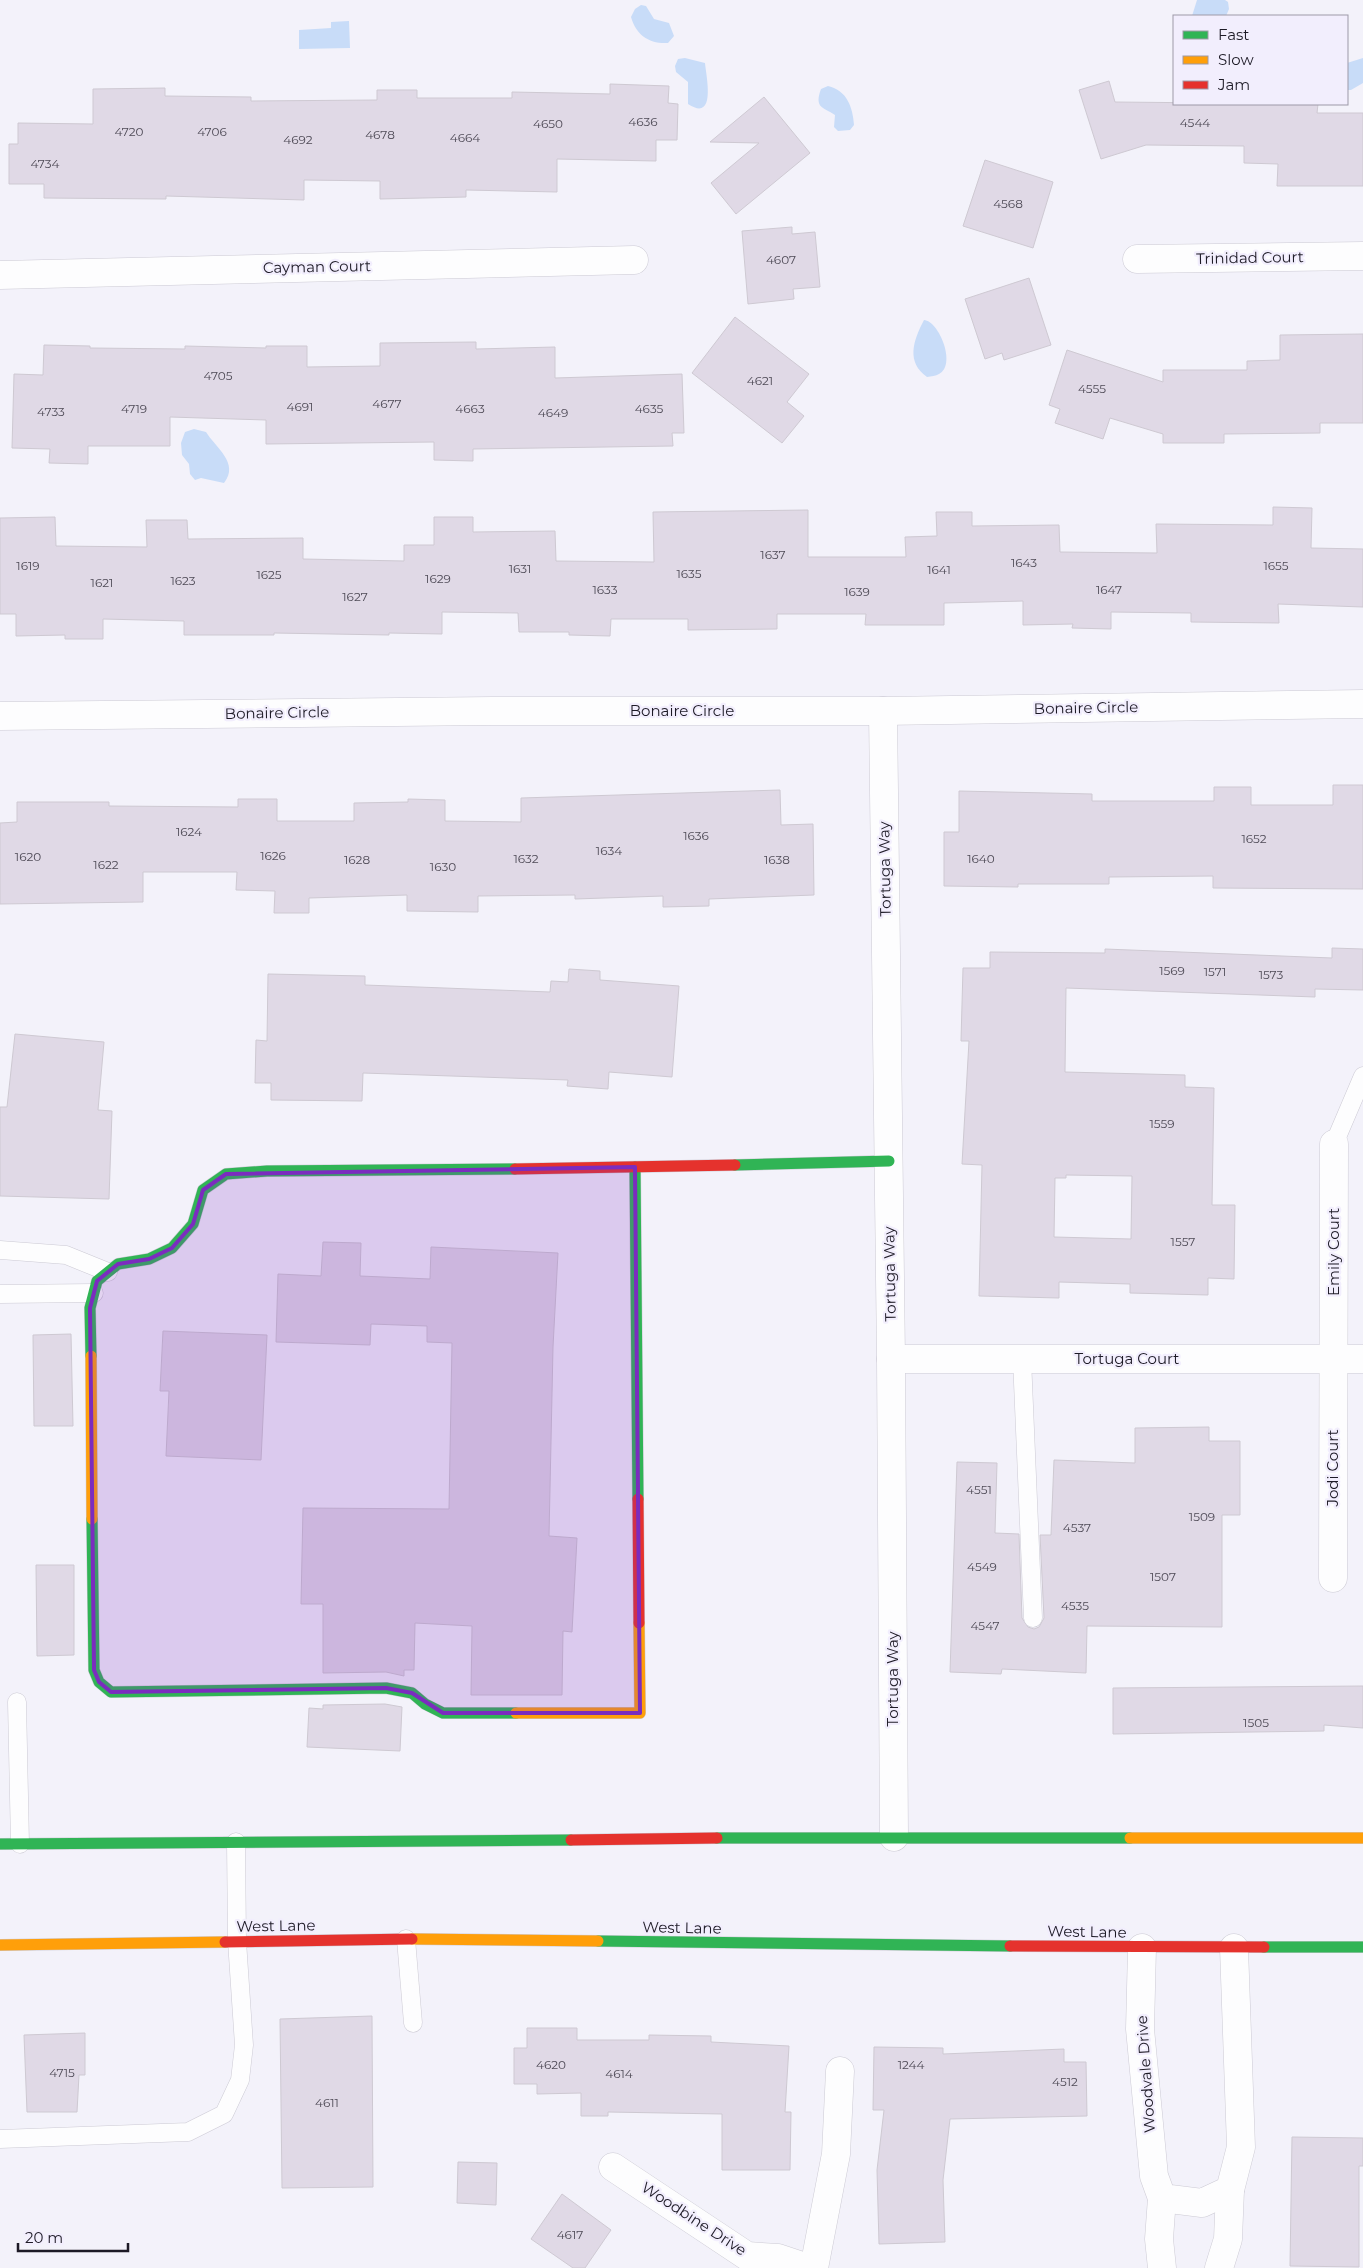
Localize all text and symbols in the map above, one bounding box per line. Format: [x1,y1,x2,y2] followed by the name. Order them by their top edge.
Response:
[1173,15,1348,105] legend
[1218,25,1249,44] text: Fast
[1218,50,1254,69] text: Slow
[1217,75,1250,94] text: Jam
[628,114,658,129] house number: 4636
[1180,115,1210,130] house number: 4544
[533,116,563,131] house number: 4650
[114,124,144,139] house number: 4720
[197,124,227,139] house number: 4706
[365,127,395,142] house number: 4678
[450,130,480,145] house number: 4664
[283,132,313,147] house number: 4692
[31,156,60,171] house number: 4734
[993,196,1023,211] house number: 4568
[1196,247,1304,268] street label: Trinidad Court
[766,252,796,267] house number: 4607
[263,256,371,277] street label: Cayman Court
[204,368,233,383] house number: 4705
[747,373,773,388] house number: 4621
[1078,381,1106,396] house number: 4555
[372,396,402,411] house number: 4677
[287,399,313,414] house number: 4691
[121,401,147,416] house number: 4719
[455,401,485,416] house number: 4663
[635,401,664,416] house number: 4635
[37,404,65,419] house number: 4733
[538,405,568,420] house number: 4649
[760,547,786,562] house number: 1637
[1011,555,1037,570] house number: 1643
[16,558,40,573] house number: 1619
[1263,558,1289,573] house number: 1655
[509,561,531,576] house number: 1631
[927,562,951,577] house number: 1641
[676,566,702,581] house number: 1635
[256,567,282,582] house number: 1625
[425,571,451,586] house number: 1629
[170,573,196,588] house number: 1623
[91,575,113,590] house number: 1621
[592,582,618,597] house number: 1633
[1096,582,1122,597] house number: 1647
[844,584,870,599] house number: 1639
[342,589,368,604] house number: 1627
[1034,697,1138,718] street label: Bonaire Circle
[630,701,734,720] street label: Bonaire Circle
[225,702,329,723] street label: Bonaire Circle
[874,820,895,917] street label: Tortuga Way
[176,824,202,839] house number: 1624
[683,828,709,843] house number: 1636
[1241,831,1267,846] house number: 1652
[596,843,622,858] house number: 1634
[260,848,286,863] house number: 1626
[15,849,41,864] house number: 1620
[513,851,539,866] house number: 1632
[967,851,995,866] house number: 1640
[344,852,370,867] house number: 1628
[764,852,790,867] house number: 1638
[93,857,119,872] house number: 1622
[430,859,456,874] house number: 1630
[1159,963,1185,978] house number: 1569
[1204,964,1226,979] house number: 1571
[1259,967,1284,982] house number: 1573
[1149,1116,1175,1131] house number: 1559
[1324,1208,1343,1296] street label: Emily Court
[879,1225,900,1322] street label: Tortuga Way
[1171,1234,1195,1249] house number: 1557
[1075,1349,1179,1368] street label: Tortuga Court
[1323,1429,1342,1508] street label: Jodi Court
[966,1482,992,1497] house number: 4551
[1189,1509,1215,1524] house number: 1509
[1063,1520,1091,1535] house number: 4537
[967,1559,997,1574] house number: 4549
[1150,1569,1176,1584] house number: 1507
[1061,1598,1089,1613] house number: 4535
[970,1618,1000,1633] house number: 4547
[883,1631,902,1727] street label: Tortuga Way
[1243,1715,1269,1730] house number: 1505
[236,1915,316,1936] street label: West Lane
[642,1917,722,1938] street label: West Lane
[1047,1921,1127,1942] street label: West Lane
[1132,2015,1159,2133] street label: Woodvale Drive
[536,2057,566,2072] house number: 4620
[898,2057,924,2072] house number: 1244
[49,2065,75,2080] house number: 4715
[605,2066,633,2081] house number: 4614
[1052,2074,1078,2089] house number: 4512
[315,2095,339,2110] house number: 4611
[638,2178,750,2260] street label: Woodbine Drive
[18,2220,128,2252] scale bar
[557,2227,583,2242] house number: 4617
[25,2228,63,2247] text: 20 m

